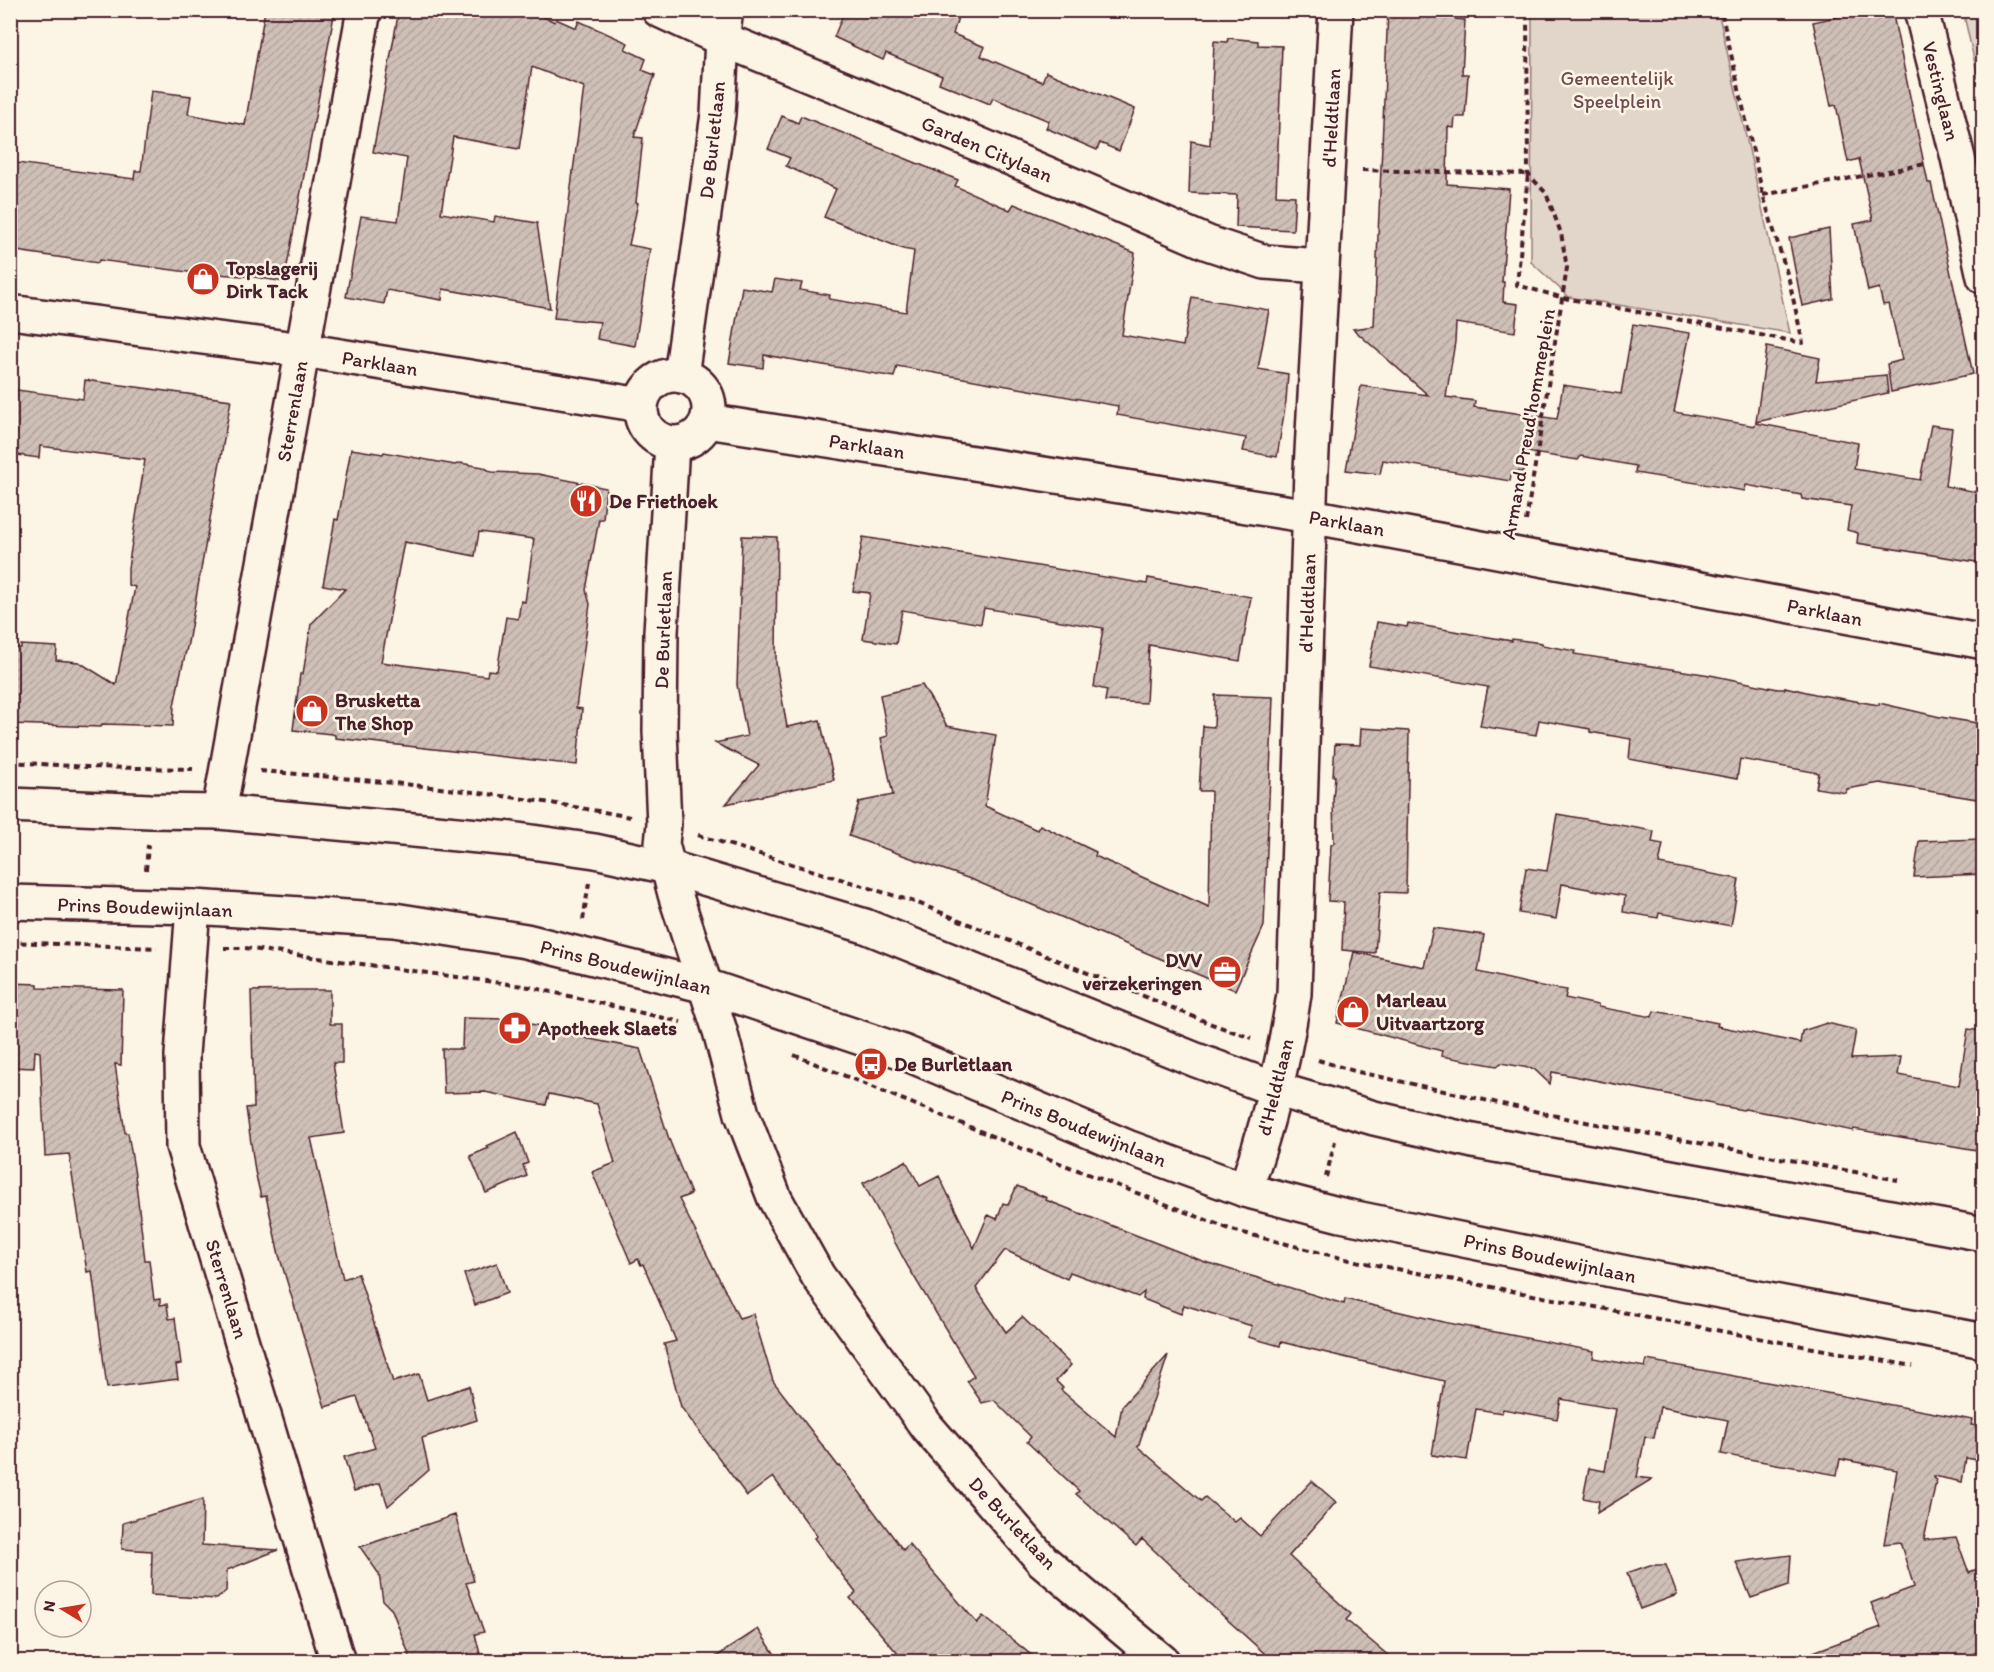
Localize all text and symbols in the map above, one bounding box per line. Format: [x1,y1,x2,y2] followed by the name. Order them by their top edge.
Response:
[1917,39,1965,143] street label: Vestinglaan
[1560,66,1674,113] park label: Gemeentelijk Speelplein
[1316,68,1346,168] street label: d'Heldtlaan
[694,80,730,200] street label: De Burletlaan
[918,111,1056,187] street label: Garden Citylaan
[225,256,318,303] place label: Topslagerij Dirk Tack
[185,261,221,297] shop icon: Topslagerij Dirk Tack
[1496,307,1560,541] street label: Armand Preud'hommeplein
[340,345,420,381] street label: Parklaan
[271,358,313,464] street label: Sterrenlaan
[827,428,907,464] street label: Parklaan
[568,483,604,519] restaurant icon: De Friethoek
[609,489,718,513] place label: De Friethoek
[1307,505,1387,541] street label: Parklaan
[1293,553,1321,653] street label: d'Heldtlaan
[649,570,677,689] street label: De Burletlaan
[1785,593,1865,631] street label: Parklaan
[334,688,421,736] place label: Brusketta The Shop
[294,693,330,729] shop icon: Brusketta The Shop
[57,892,233,922] street label: Prins Boudewijnlaan
[538,934,714,1000] street label: Prins Boudewijnlaan
[1082,948,1202,996] place label: DVV verzekeringen
[1207,954,1243,990] office icon: DVV verzekeringen
[1376,988,1485,1036] place label: Marleau Uitvaartzorg
[1335,994,1371,1030] shop icon: Marleau Uitvaartzorg
[497,1010,533,1046] pharmacy icon: Apotheek Slaets
[537,1016,677,1041] place label: Apotheek Slaets
[1251,1036,1299,1138] street label: d'Heldtlaan
[853,1046,889,1082] bus stop icon: De Burletlaan
[894,1052,1013,1076] place label: De Burletlaan
[998,1084,1170,1172] street label: Prins Boudewijnlaan
[1462,1228,1638,1288] street label: Prins Boudewijnlaan
[201,1237,253,1341] street label: Sterrenlaan
[964,1472,1062,1575] street label: De Burletlaan
[33,1579,93,1639] north arrow
[38,1599,59,1613] text: N

